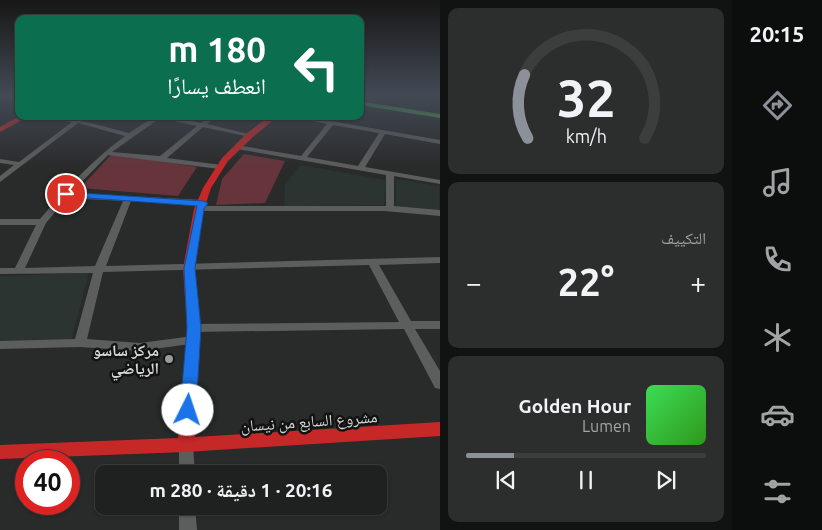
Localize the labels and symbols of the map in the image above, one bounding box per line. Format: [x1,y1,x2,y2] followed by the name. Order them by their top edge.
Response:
[45,173,87,215] pin
[93,341,159,381] place label: مركز ساسو الرياضي
[163,353,175,365] marker: مركز ساسو الرياضي
[161,383,213,435] position arrow
[240,407,378,437] street label: مشروع السابع من نيسان
[15,450,80,515] speed limit sign: 40

